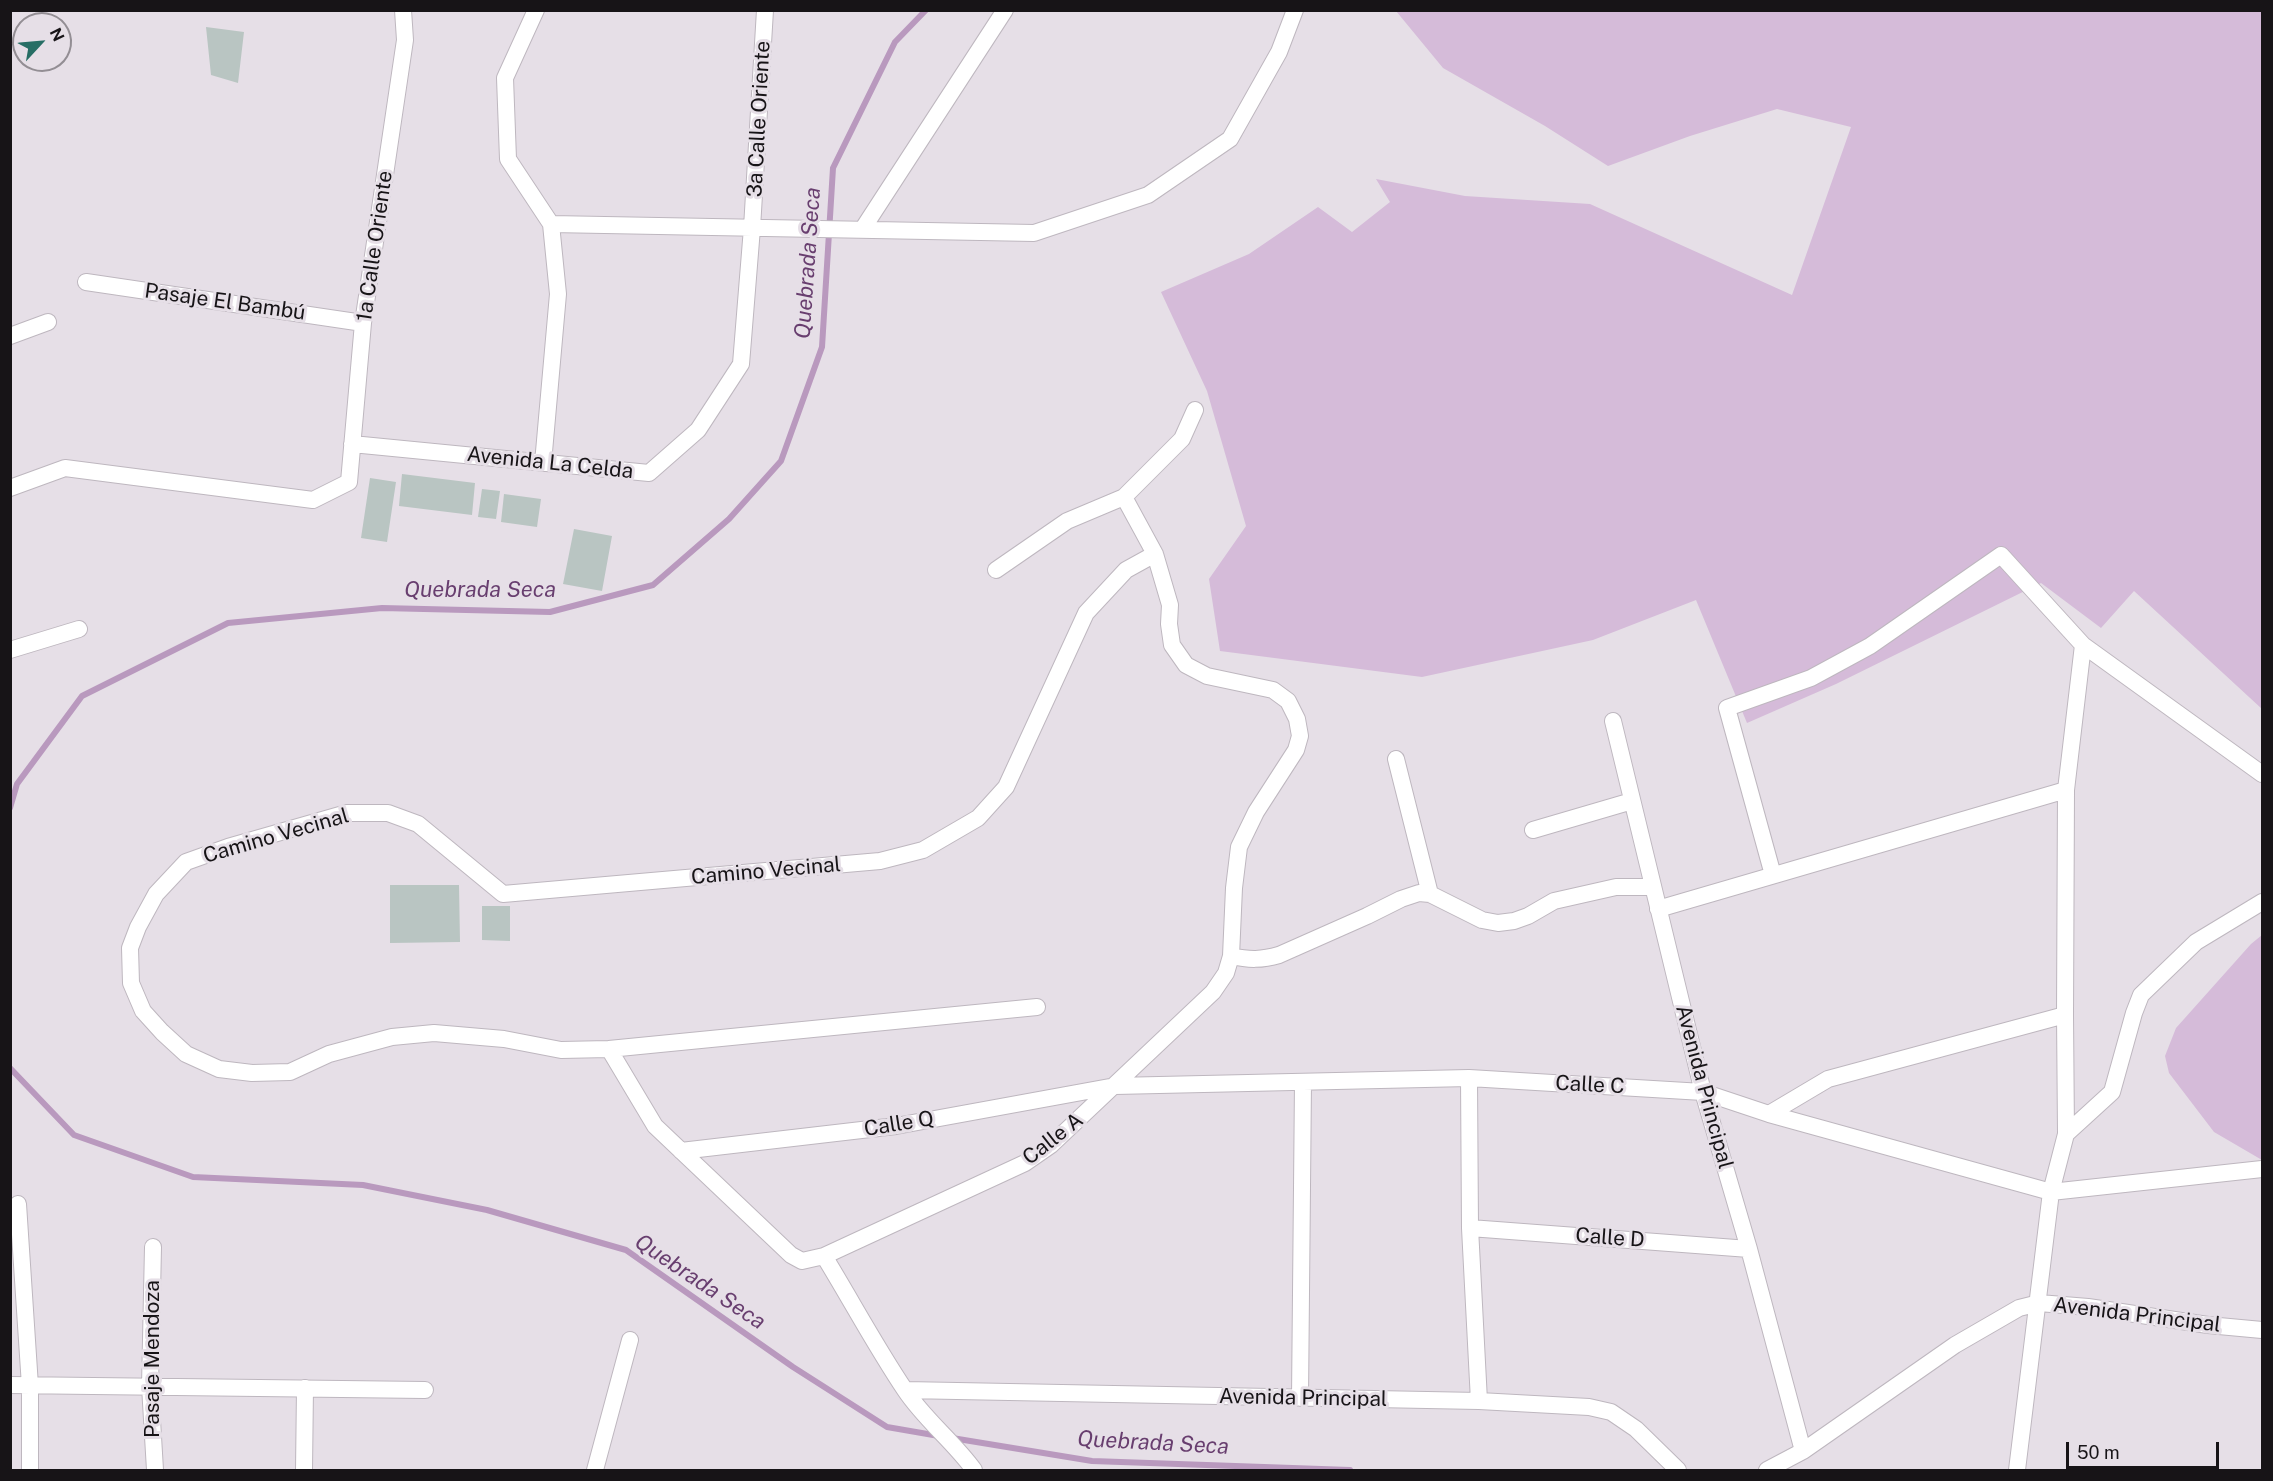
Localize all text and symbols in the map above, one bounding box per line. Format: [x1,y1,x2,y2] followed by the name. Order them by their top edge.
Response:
[12,12,72,72] north arrow
[46,25,68,45] text: N
[742,40,776,198] street label: 3a Calle Oriente
[352,169,398,323] street label: 1a Calle Oriente
[790,186,826,340] water label: Quebrada Seca
[143,278,307,326] street label: Pasaje El Bambú
[466,442,634,484] street label: Avenida La Celda
[404,577,556,603] water label: Quebrada Seca
[200,803,352,869] street label: Camino Vecinal
[690,852,842,890] street label: Camino Vecinal
[1670,1002,1738,1172] street label: Avenida Principal
[1555,1071,1625,1099] street label: Calle C
[862,1106,936,1142] street label: Calle Q
[1018,1108,1088,1170] street label: Calle A
[1575,1223,1645,1253] street label: Calle D
[630,1229,770,1335] water label: Quebrada Seca
[140,1280,166,1438] street label: Pasaje Mendoza
[2052,1292,2222,1338] street label: Avenida Principal
[1219,1384,1387,1412] street label: Avenida Principal
[1077,1426,1229,1460] water label: Quebrada Seca
[2069,1430,2222,1468] scale bar
[2077,1442,2120,1463] text: 50 m

